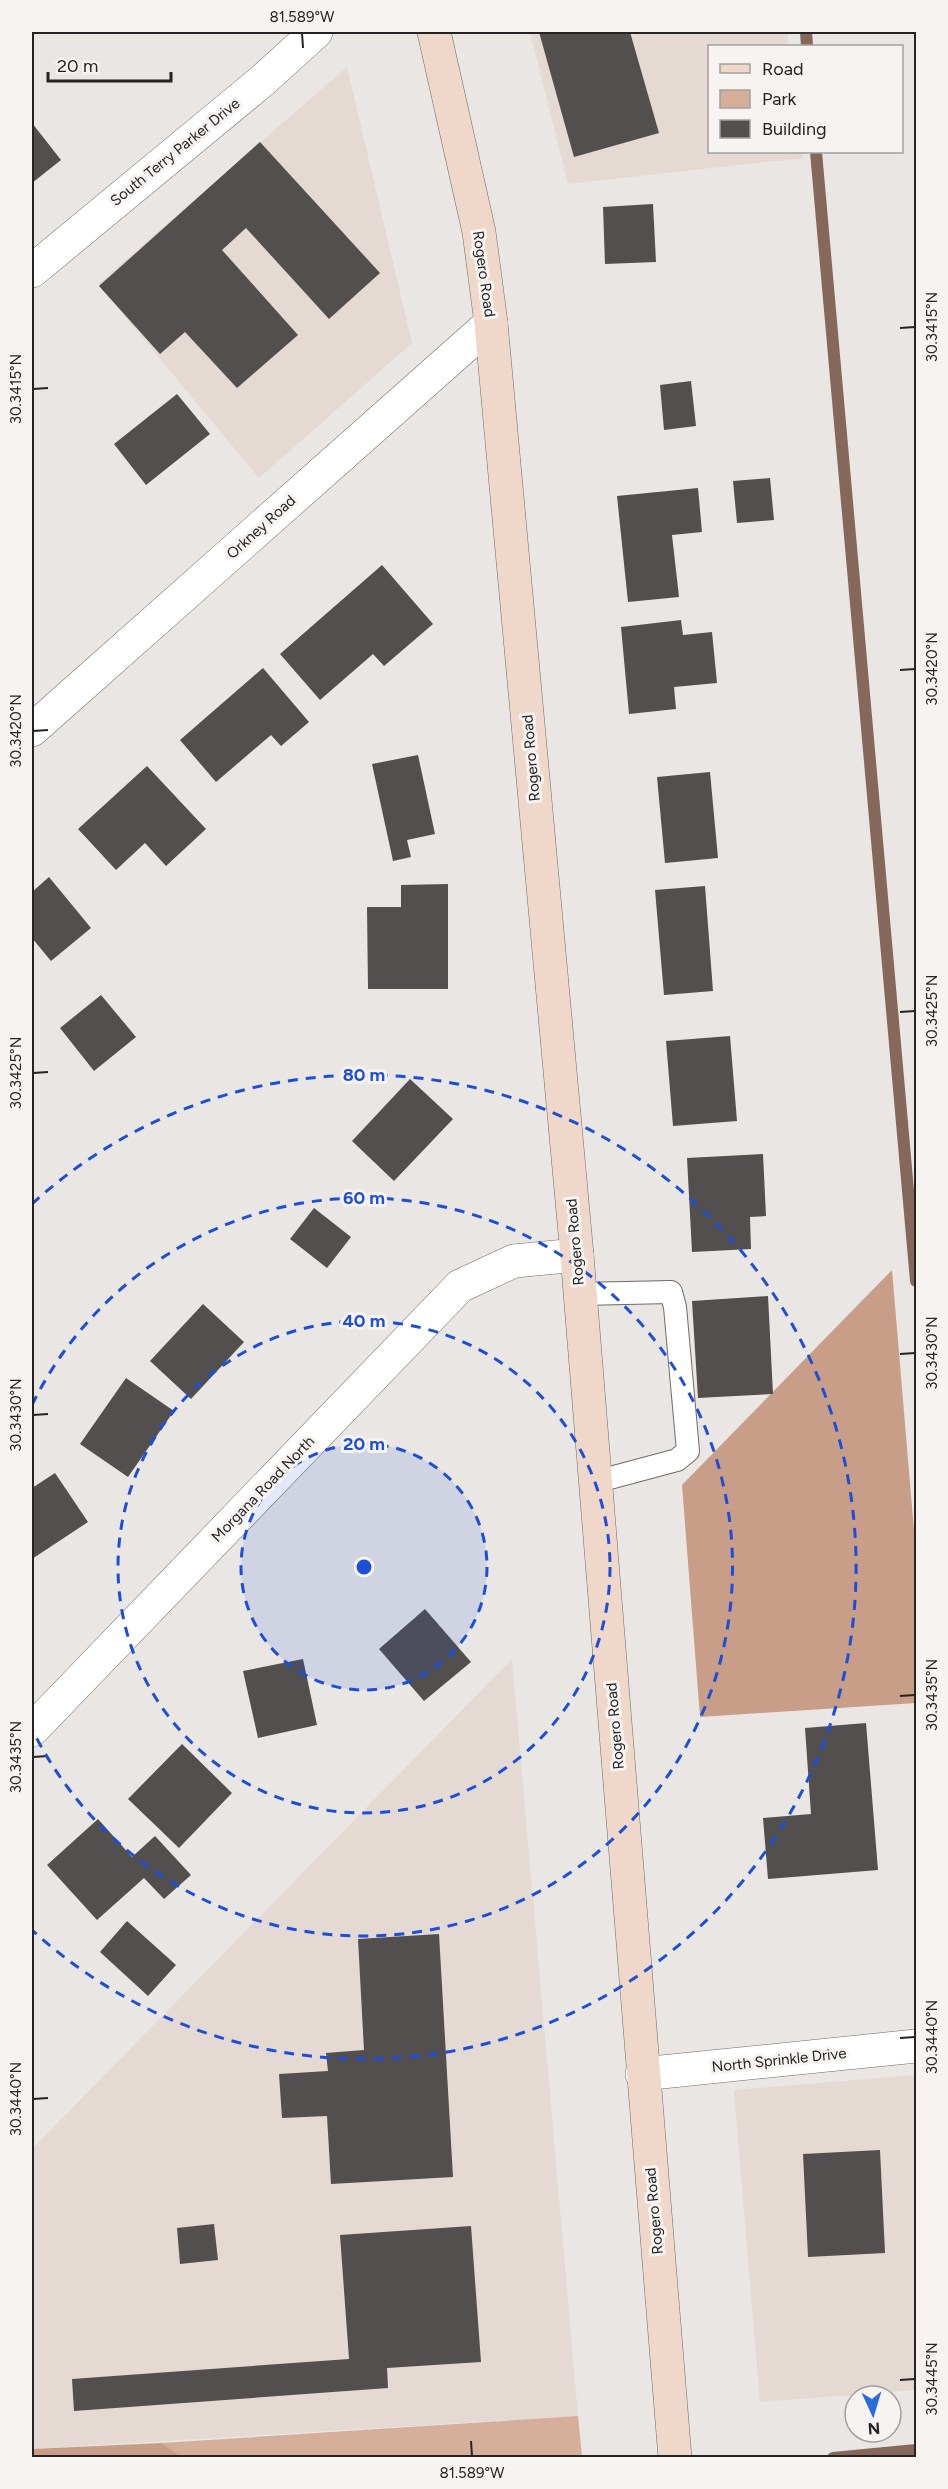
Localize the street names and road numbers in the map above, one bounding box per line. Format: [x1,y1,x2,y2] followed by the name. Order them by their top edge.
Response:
[107,94,243,210] street label: South Terry Parker Drive
[469,230,499,318] street label: Rogero Road
[223,491,299,563] street label: Orkney Road
[518,714,544,802] street label: Rogero Road
[562,1198,588,1286] street label: Rogero Road
[208,1432,318,1546] street label: Morgana Road North
[602,1682,628,1770] street label: Rogero Road
[711,2044,847,2076] street label: North Sprinkle Drive
[641,2167,667,2255] street label: Rogero Road

